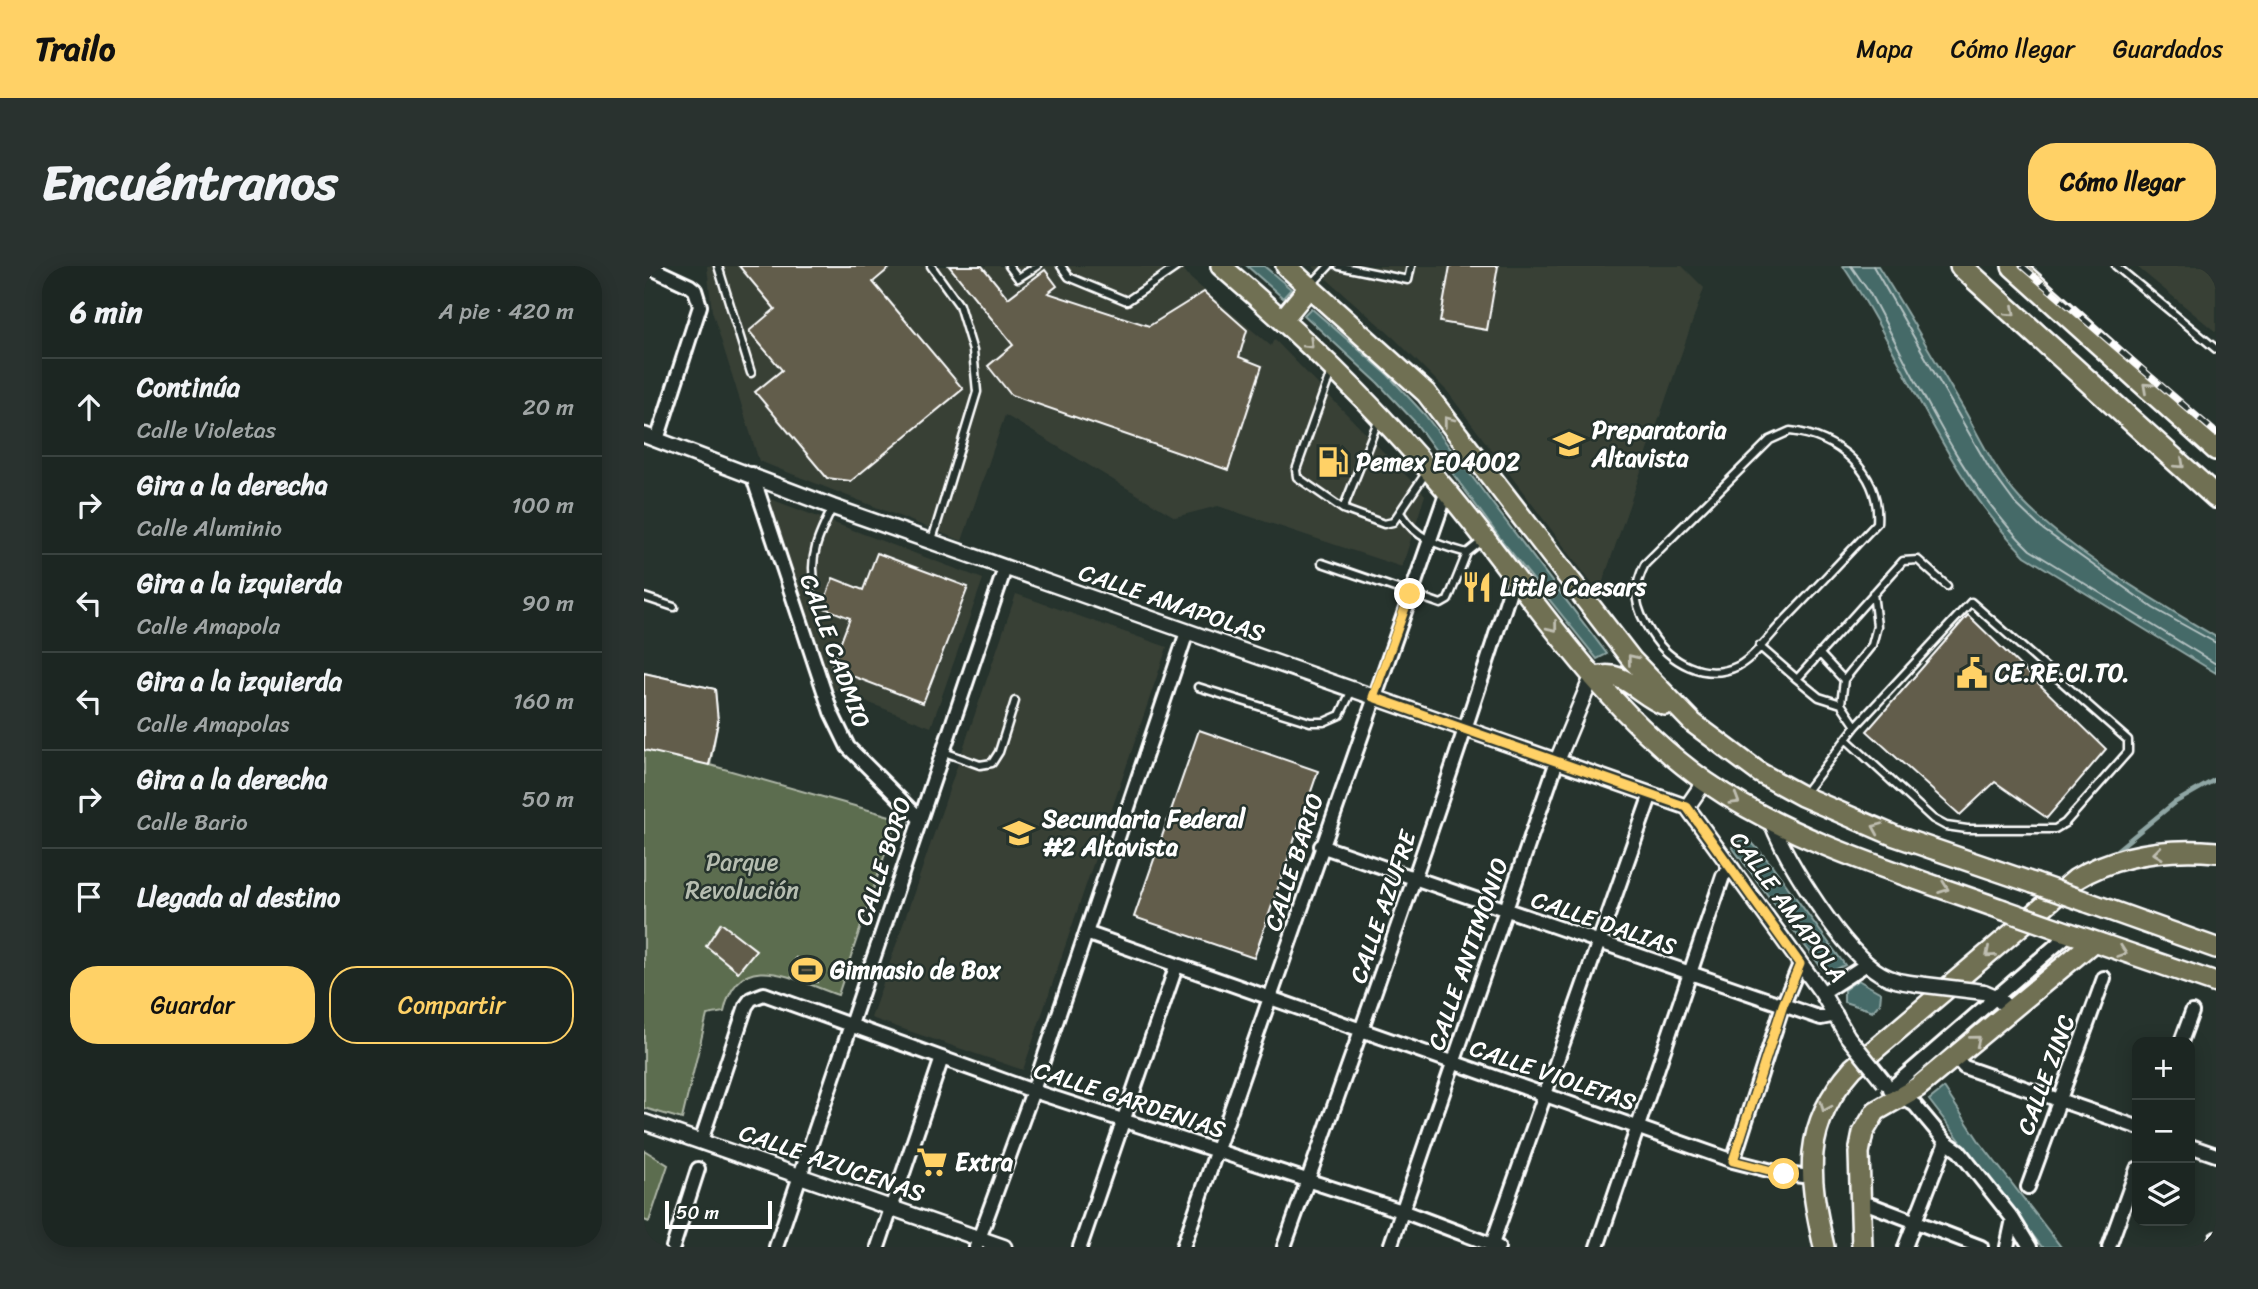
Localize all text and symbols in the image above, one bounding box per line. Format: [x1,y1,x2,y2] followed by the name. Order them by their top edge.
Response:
[35,20,115,78] text: Trailo
[1856,28,1913,70] text: Mapa
[1951,28,2075,70] text: Cómo llegar
[2113,28,2223,70] text: Guardados
[42,139,338,226] text: Encuéntranos
[2028,143,2216,221] button: Cómo llegar
[70,285,142,339] text: 6 min
[439,291,574,332] text: A pie · 420 m
[2003,304,2016,316] one-way arrow
[1301,335,1314,348] one-way arrow
[137,364,240,410] text: Continúa
[2142,383,2155,395] one-way arrow
[523,387,574,428] text: 20 m
[70,388,108,426] icon: ahead
[1591,409,1727,479] place label: Preparatoria Altavista
[137,410,276,451] text: Calle Violetas
[1444,417,1457,429] one-way arrow
[1552,427,1586,461] school or university icon: Preparatoria Altavista
[1356,441,1520,483] place label: Pemex E04002
[1316,445,1350,479] fuel station icon: Pemex E04002
[2172,456,2185,469] one-way arrow
[137,462,328,508] text: Gira a la derecha
[511,485,574,526] text: 100 m
[70,486,108,524] icon: right
[137,508,282,549] text: Calle Aluminio
[1073,551,1271,655] street label: CALLE AMAPOLAS
[137,560,342,606] text: Gira a la izquierda
[1500,566,1647,608] place label: Little Caesars
[788,568,882,734] street label: CALLE CADMIO
[1460,570,1494,604] restaurant icon: Little Caesars
[1394,578,1425,609] route end
[522,583,574,624] text: 90 m
[70,584,108,622] icon: left
[137,606,280,647] text: Calle Amapola
[1545,619,1558,632] one-way arrow
[1994,652,2129,694] place label: CE.RE.CI.TO.
[1628,655,1640,668] one-way arrow
[1955,656,1989,690] public building icon: CE.RE.CI.TO.
[137,658,342,704] text: Gira a la izquierda
[513,681,574,722] text: 160 m
[70,682,108,720] icon: left
[137,704,289,745] text: Calle Amapolas
[137,756,328,802] text: Gira a la derecha
[522,779,574,820] text: 50 m
[70,780,108,818] icon: right
[1252,788,1336,936] street label: CALLE BARIO
[842,791,924,931] street label: CALLE BORO
[1727,791,1740,804] one-way arrow
[1041,798,1246,868] place label: Secundaria Federal #2 Altavista
[137,802,248,843] text: Calle Bario
[1002,816,1036,850] school or university icon: Secundaria Federal #2 Altavista
[1718,822,1858,992] street label: CALLE AMAPOLA
[1871,822,1884,836] one-way arrow
[1337,823,1429,989] street label: CALLE AZUFRE
[685,841,799,911] park label: Parque Revolución
[2152,845,2163,860] one-way arrow
[1415,852,1521,1056] street label: CALLE ANTIMONIO
[137,874,340,920] text: Llegada al destino
[70,878,108,916] icon: arrive
[1526,878,1683,968] street label: CALLE DALIAS
[1937,880,1949,894] one-way arrow
[2116,944,2128,958] one-way arrow
[1986,945,1999,957] one-way arrow
[830,949,1001,991] place label: Gimnasio de Box
[790,953,824,987] sports icon: Gimnasio de Box
[70,966,315,1044] button: Guardar
[329,966,574,1044] button: Compartir
[2005,1009,2087,1141] street label: CALLE ZINC
[1464,1027,1642,1123] street label: CALLE VIOLETAS
[1969,1035,1981,1048] one-way arrow
[2132,1037,2195,1226] map controls
[2132,1037,2195,1100] button: +
[1028,1049,1232,1151] street label: CALLE GARDENIAS
[1819,1100,1833,1112] one-way arrow
[2132,1100,2195,1163] button: −
[733,1112,931,1214] street label: CALLE AZUCENAS
[955,1141,1013,1183] place label: Extra
[915,1145,949,1179] supermarket icon: Extra
[1768,1158,1799,1189] route start
[2132,1163,2195,1226] button: layers
[676,1196,719,1229] text: 50 m
[665,1198,772,1230] scale bar

